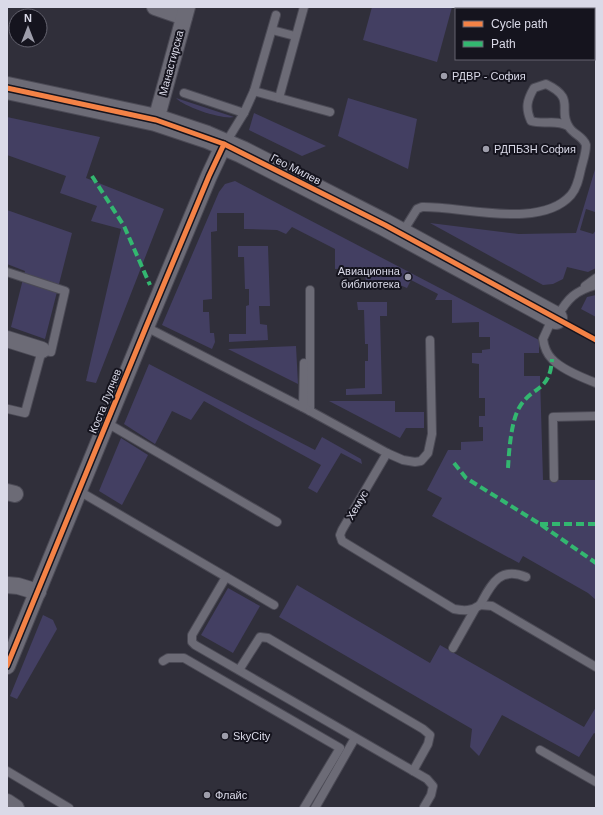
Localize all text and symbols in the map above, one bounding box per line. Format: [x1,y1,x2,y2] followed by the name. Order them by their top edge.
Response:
[8,8,48,48] north arrow
[455,8,595,60] legend
[24,12,32,24] text: N
[491,17,548,31] text: Cycle path
[157,28,186,97] street label: Манастирска
[491,37,516,51] text: Path
[452,70,526,82] place label: РДВР - София
[439,71,449,81] marker: РДВР - София
[494,143,576,155] place label: РДПБЗН София
[481,144,491,154] marker: РДПБЗН София
[269,151,323,187] street label: Гео Милев
[338,265,401,290] place label: Авиационна библиотека
[403,272,413,282] marker: Авиационна библиотека
[87,367,123,435] street label: Коста Лулчев
[344,488,370,522] street label: Хемус
[233,730,271,742] place label: SkyCity
[220,731,230,741] marker: SkyCity
[215,789,248,801] place label: Флайс
[202,790,212,800] marker: Флайс

